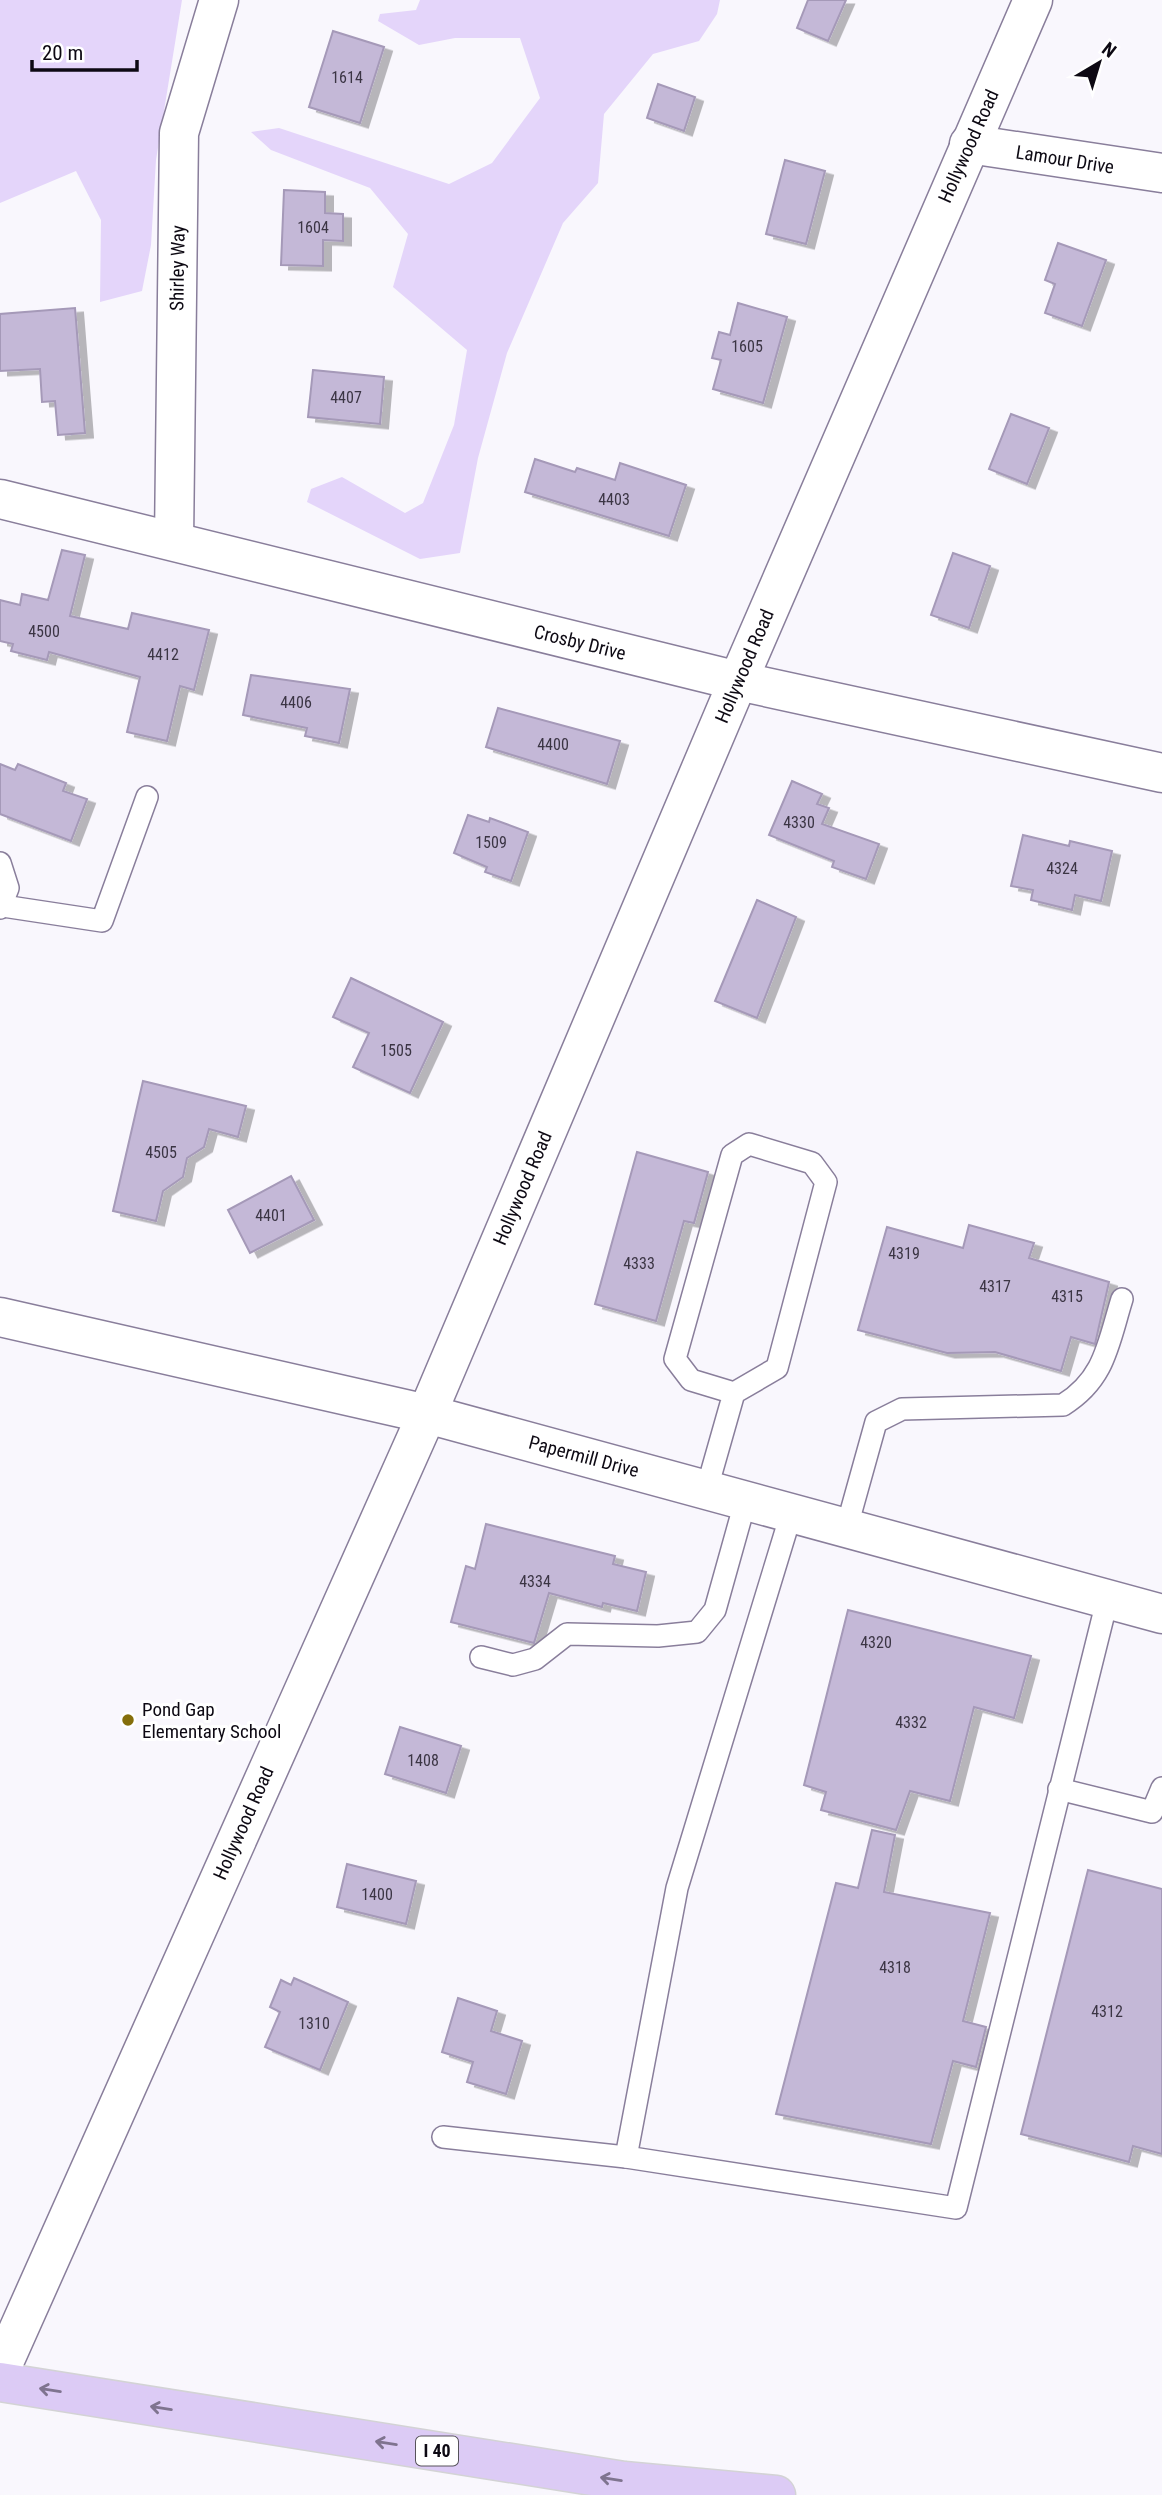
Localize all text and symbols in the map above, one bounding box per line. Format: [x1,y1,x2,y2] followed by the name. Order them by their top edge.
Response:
[32,28,136,72] scale bar
[1064,28,1134,98] north arrow
[1097,37,1121,63] text: N
[42,41,83,65] text: 20 m
[331,68,363,87] house number: 1614
[933,86,1004,206] street label: Hollywood Road
[1014,140,1116,179] street label: Lamour Drive
[297,218,329,237] house number: 1604
[165,225,190,311] street label: Shirley Way
[731,337,763,356] house number: 1605
[330,388,362,407] house number: 4407
[598,490,630,509] house number: 4403
[710,606,779,727] street label: Hollywood Road
[531,620,628,665] street label: Crosby Drive
[28,622,60,641] house number: 4500
[147,645,179,664] house number: 4412
[280,693,312,712] house number: 4406
[537,735,569,754] house number: 4400
[783,813,815,832] house number: 4330
[475,833,507,852] house number: 1509
[1046,859,1078,878] house number: 4324
[380,1041,412,1060] house number: 1505
[488,1128,557,1249] street label: Hollywood Road
[145,1143,177,1162] house number: 4505
[255,1206,287,1225] house number: 4401
[888,1244,920,1263] house number: 4319
[623,1254,655,1273] house number: 4333
[979,1277,1011,1296] house number: 4317
[1051,1287,1083,1306] house number: 4315
[526,1431,642,1482] street label: Papermill Drive
[519,1572,551,1591] house number: 4334
[860,1633,892,1652] house number: 4320
[142,1698,281,1743] place label: Pond Gap Elementary School
[120,1712,136,1728] marker: Pond Gap Elementary School
[895,1713,927,1732] house number: 4332
[407,1751,439,1770] house number: 1408
[208,1763,279,1883] street label: Hollywood Road
[361,1885,393,1904] house number: 1400
[879,1958,911,1977] house number: 4318
[1091,2002,1123,2021] house number: 4312
[298,2014,330,2033] house number: 1310
[39,2383,62,2396] one-way arrow
[150,2401,173,2414] one-way arrow
[375,2436,398,2449] one-way arrow
[416,2437,458,2466] road number: I 40
[600,2472,623,2485] one-way arrow

